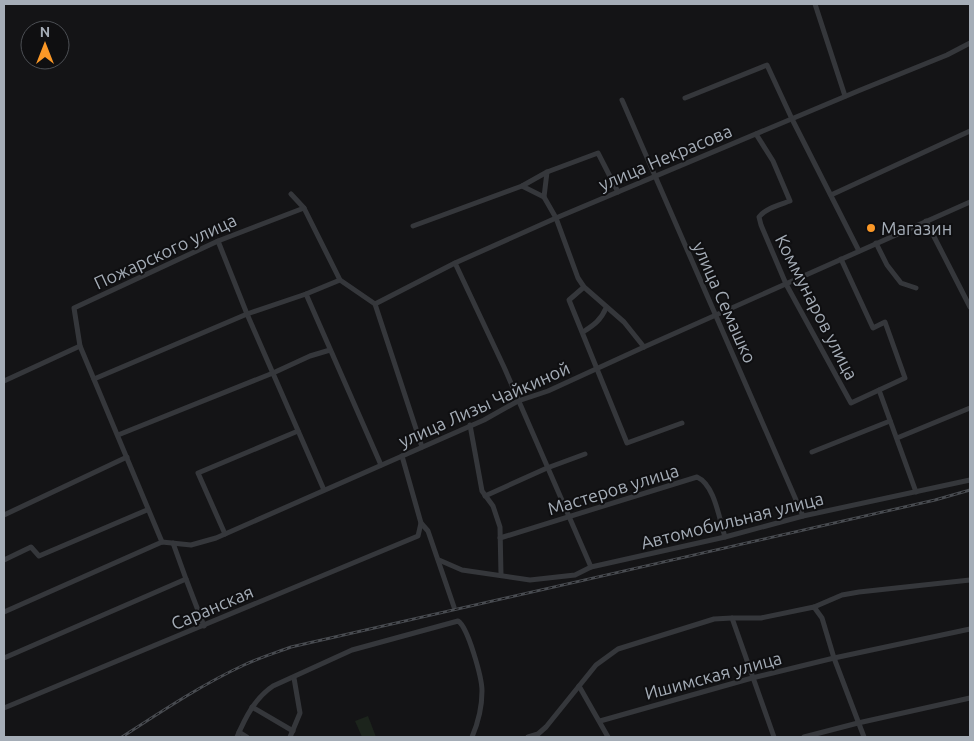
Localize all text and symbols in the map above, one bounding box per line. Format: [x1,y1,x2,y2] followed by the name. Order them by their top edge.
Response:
[20,20,70,70] north arrow
[40,24,50,40] text: N
[595,120,735,194] street label: улица Некрасова
[91,209,239,293] street label: Пожарского улица
[881,218,952,238] place label: Магазин
[865,222,877,234] marker: Магазин
[772,231,862,383] street label: Коммунаров улица
[689,238,761,366] street label: улица Семашко
[395,357,573,451] street label: улица Лизы Чайкиной
[545,460,681,518] street label: Мастеров улица
[639,488,825,552] street label: Автомобильная улица
[168,581,256,633] street label: Саранская
[642,647,784,703] street label: Ишимская улица

